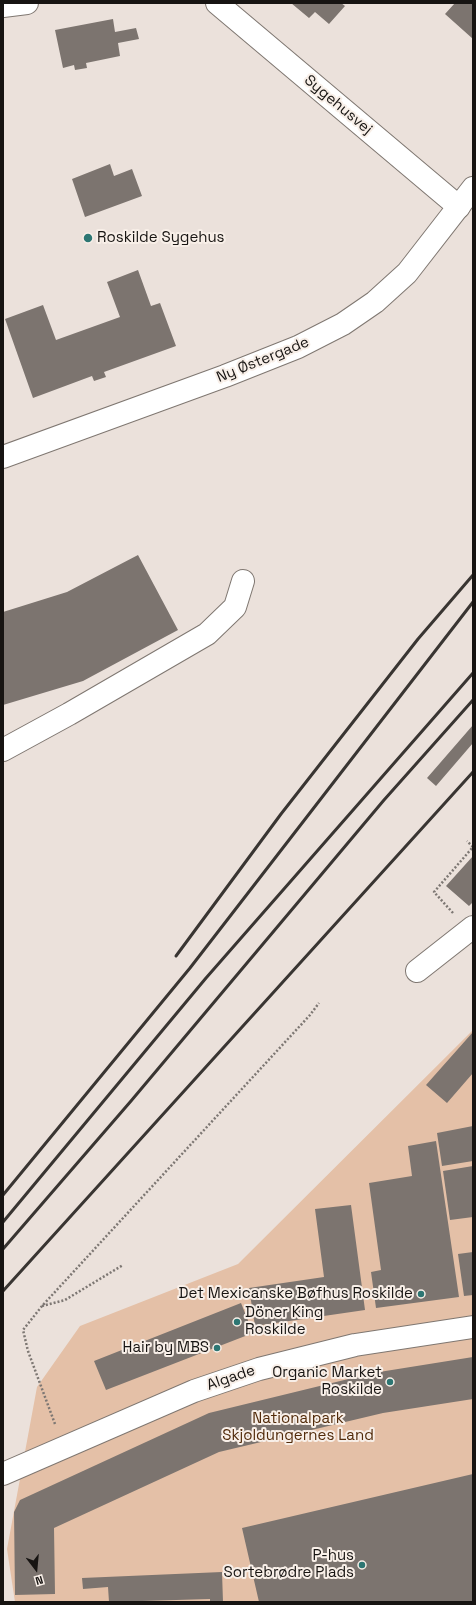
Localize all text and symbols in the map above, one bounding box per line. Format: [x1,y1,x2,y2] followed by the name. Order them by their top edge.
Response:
[300,71,376,139] street label: Sygehusvej
[97,229,224,247] place label: Roskilde Sygehus
[82,232,94,244] marker: Roskilde Sygehus
[214,333,312,387] street label: Ny Østergade
[179,1285,413,1303] place label: Det Mexicanske Bøfhus Roskilde
[416,1289,426,1299] marker: Det Mexicanske Bøfhus Roskilde
[245,1304,323,1339] place label: Döner King Roskilde
[232,1317,242,1327] marker: Döner King Roskilde
[123,1339,209,1357] place label: Hair by MBS
[212,1343,222,1353] marker: Hair by MBS
[205,1361,257,1395] street label: Algade
[272,1364,382,1399] place label: Organic Market Roskilde
[385,1377,395,1387] marker: Organic Market Roskilde
[222,1410,374,1445] park label: Nationalpark Skjoldungernes Land
[224,1547,354,1582] place label: P-hus Sortebrødre Plads
[16,1549,56,1589] north arrow
[357,1560,367,1570] marker: P-hus Sortebrødre Plads
[34,1573,45,1588] text: N

